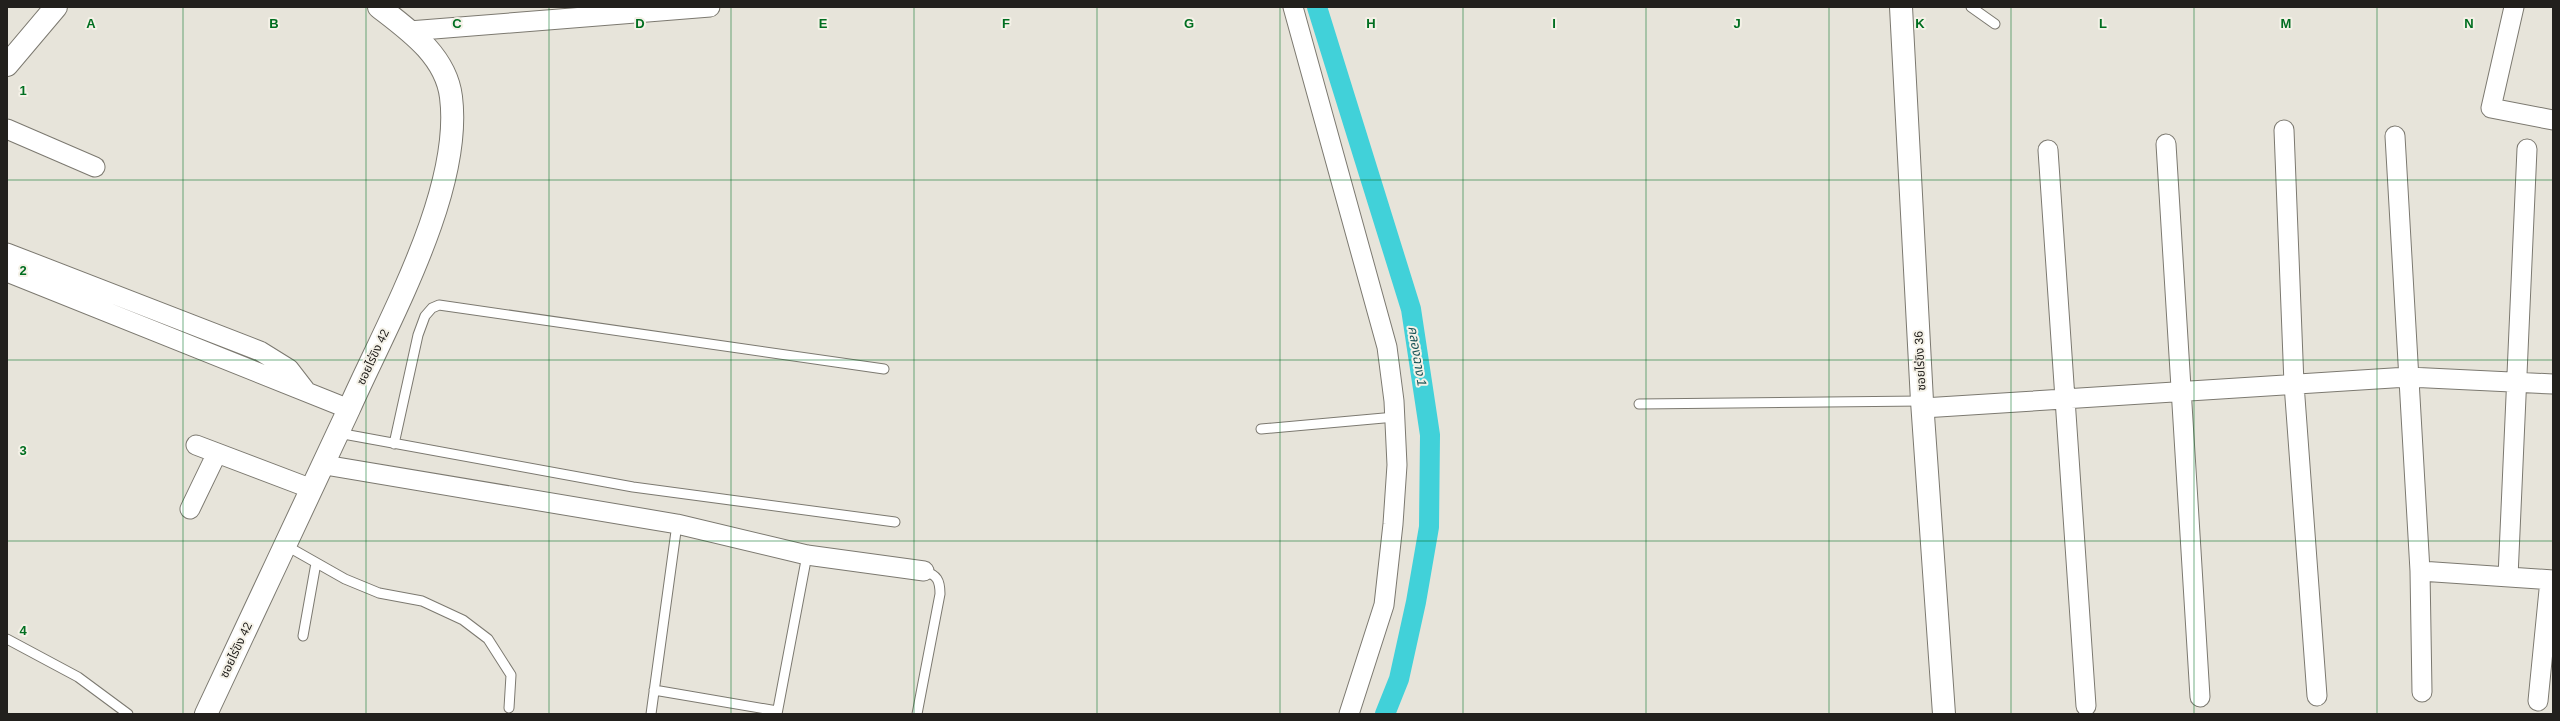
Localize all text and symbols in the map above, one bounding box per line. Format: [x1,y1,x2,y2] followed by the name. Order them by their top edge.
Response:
[86,16,96,31] text: A
[269,16,279,31] text: B
[452,16,462,31] text: C
[635,16,645,31] text: D
[819,16,828,31] text: E
[1002,16,1010,31] text: F
[1184,16,1194,31] text: G
[1366,16,1376,31] text: H
[1552,16,1556,31] text: I
[1733,16,1741,31] text: J
[1915,16,1925,31] text: K
[2099,16,2107,31] text: L
[2281,16,2291,31] text: M
[2464,16,2474,31] text: N
[19,83,27,98] text: 1
[19,263,27,278] text: 2
[1405,325,1430,387] water label: คลองฉาง 1
[354,327,392,387] street label: ซอยไร่ขิง 42
[1911,330,1929,391] street label: ซอยไร่ขิง 36
[19,443,27,458] text: 3
[217,620,255,680] street label: ซอยไร่ขิง 42
[19,623,27,638] text: 4

